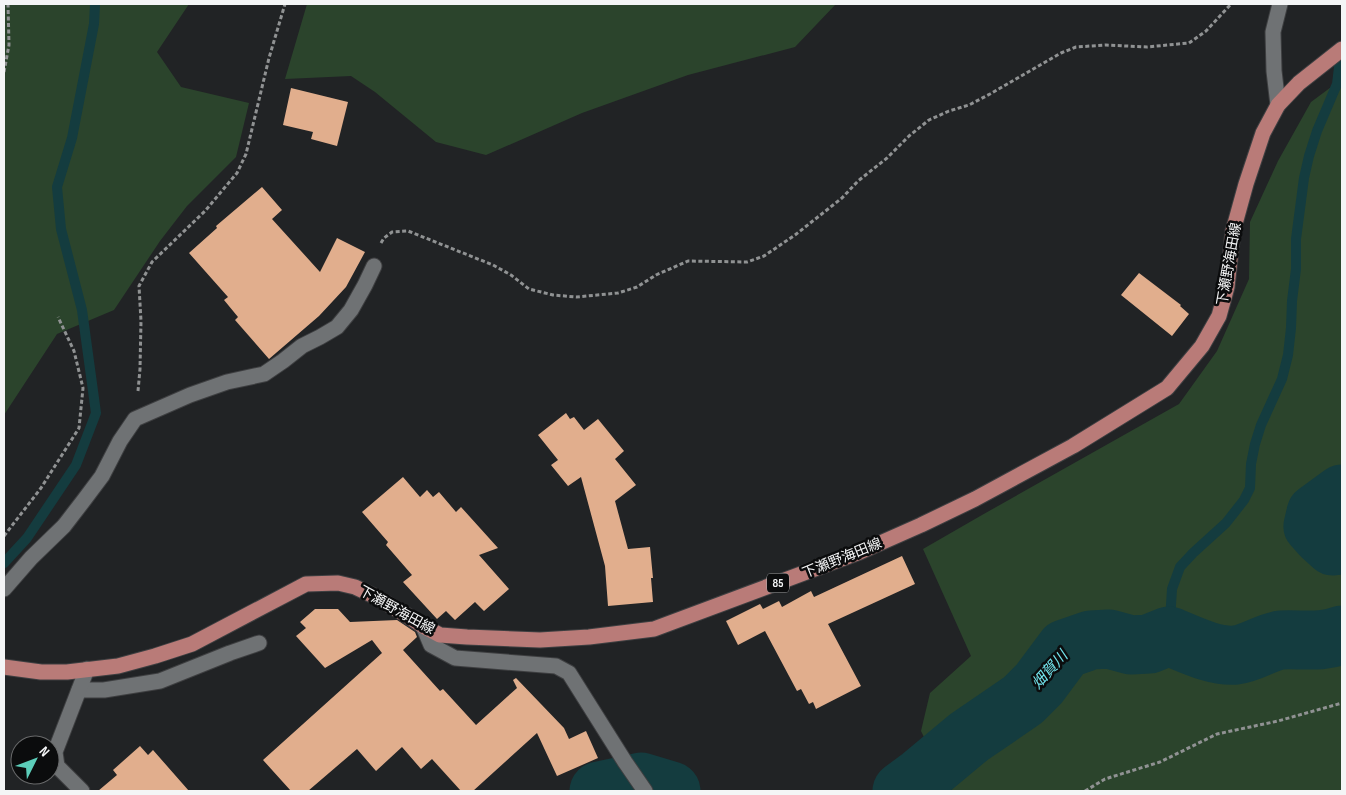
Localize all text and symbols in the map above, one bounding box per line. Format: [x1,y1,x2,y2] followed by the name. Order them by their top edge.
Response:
[1213,221,1245,307] street label: 下瀬野海田線
[800,534,884,582] street label: 下瀬野海田線
[767,574,789,592] road number: 85
[356,582,438,638] street label: 下瀬野海田線
[1028,645,1073,693] water label: 畑賀川
[10,735,60,785] north arrow
[35,743,53,760] text: N

